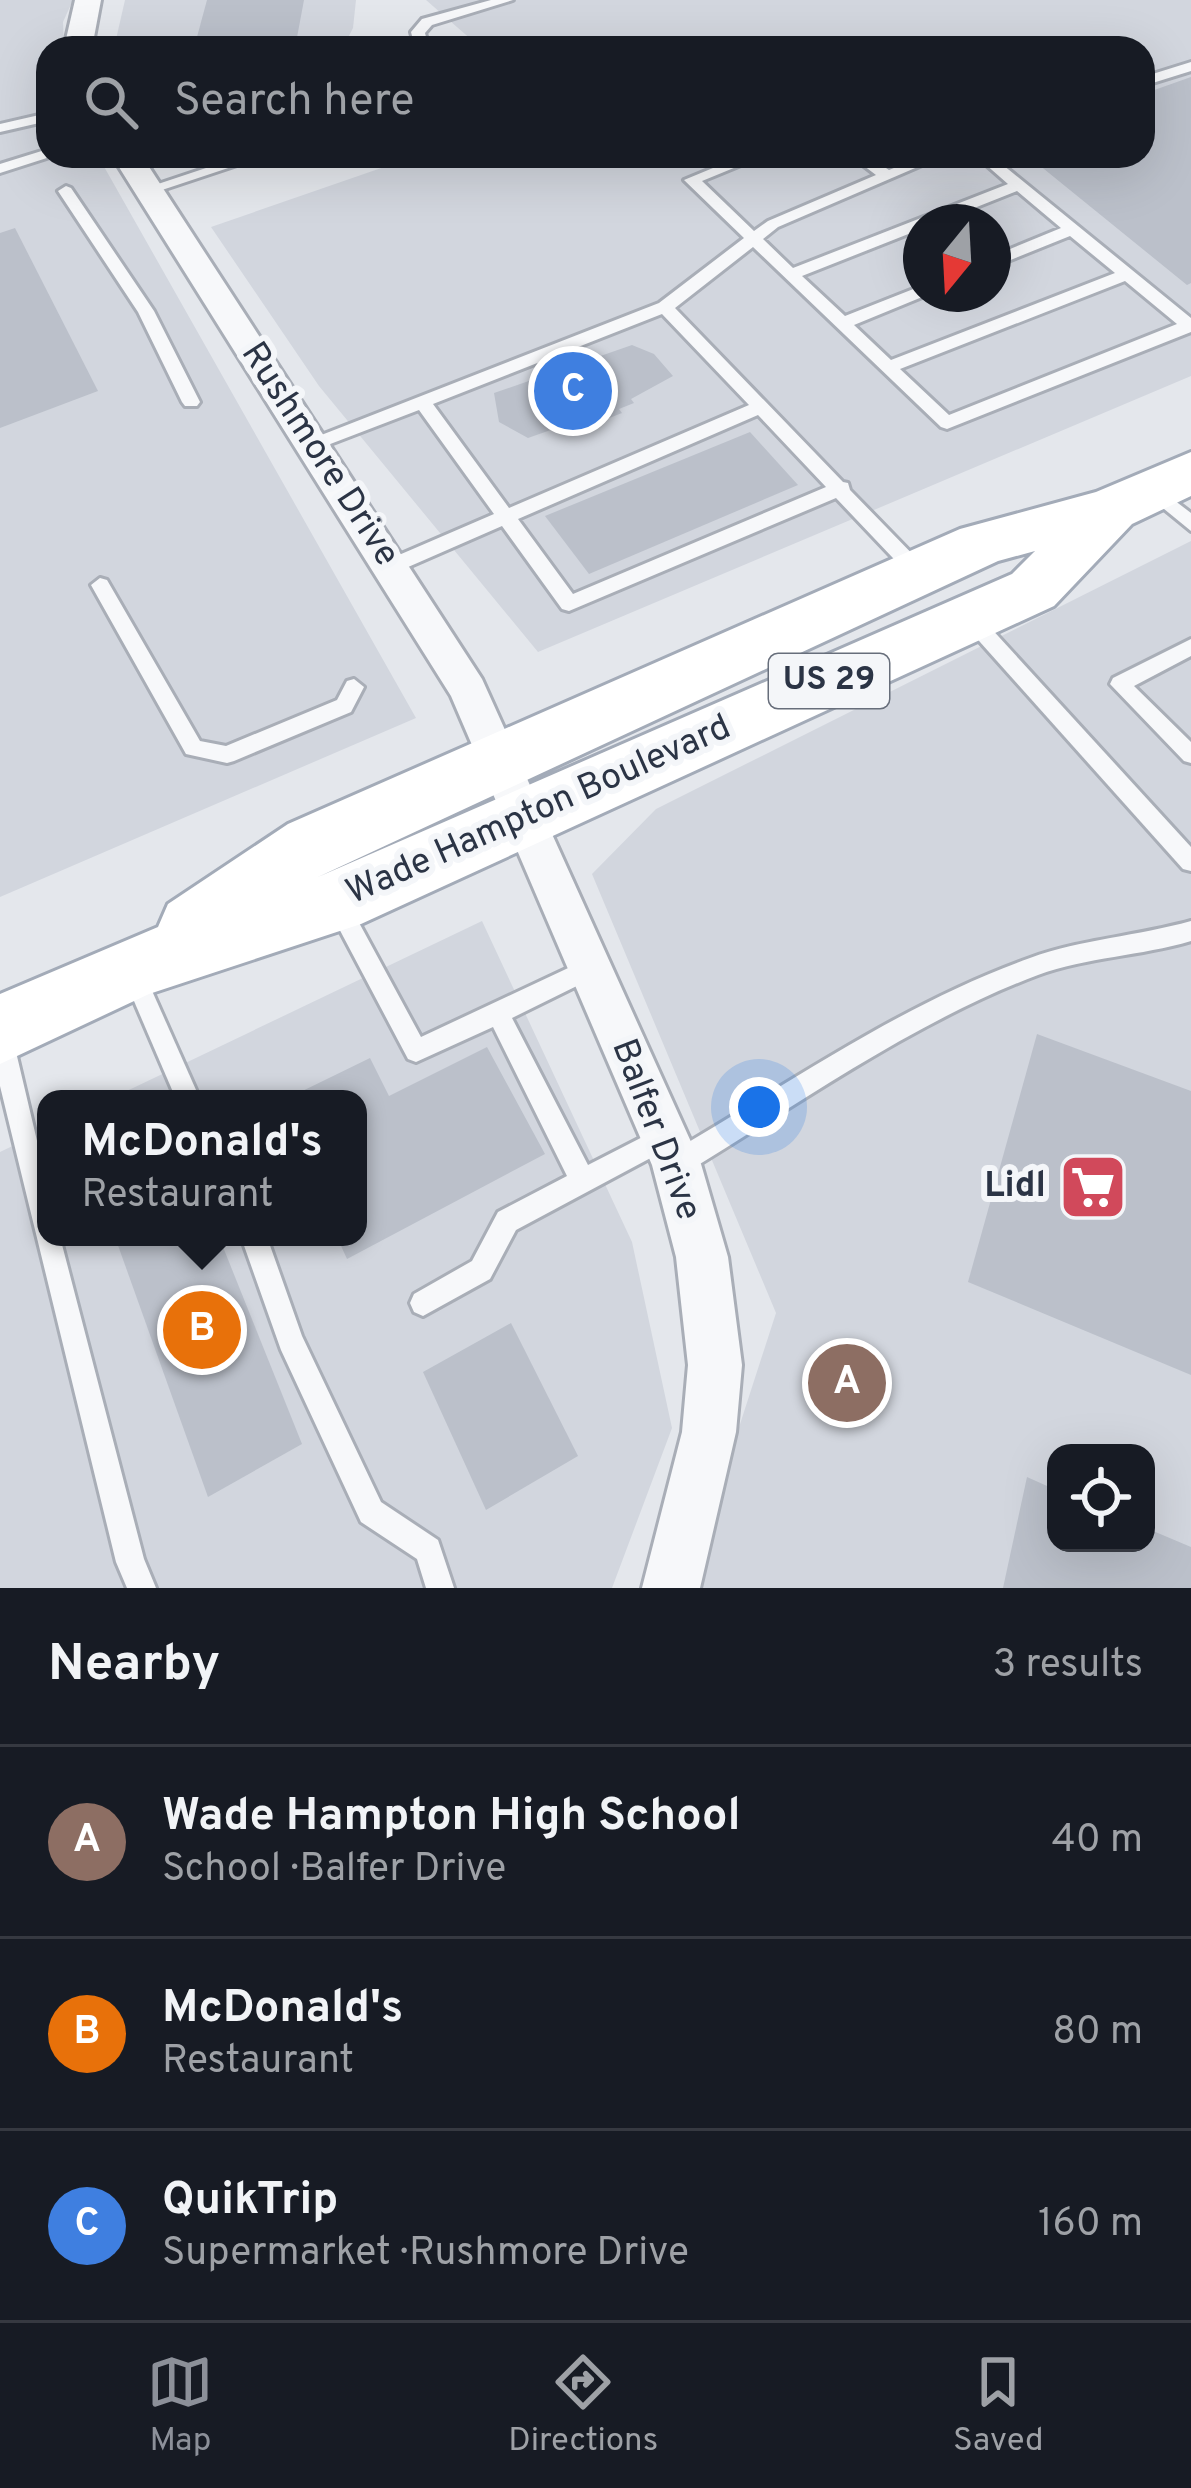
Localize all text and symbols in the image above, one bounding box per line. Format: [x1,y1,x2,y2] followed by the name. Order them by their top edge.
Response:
[36,36,1155,168] search box
[78,69,144,135] icon: search
[174,74,414,131] text: Search here
[903,204,1011,312] north arrow
[229,334,409,576] street label: Rushmore Drive
[534,346,612,436] pin: C
[769,654,889,708] road number: US 29
[340,705,738,917] street label: Wade Hampton Boulevard
[599,1033,711,1227] street label: Balfer Drive
[729,1077,789,1137] your location
[37,1090,367,1246] popup
[81,1115,323,1172] text: McDonald's
[1058,1152,1128,1222] supermarket icon: Lidl
[984,1164,1046,1210] place label: Lidl
[81,1172,274,1221] text: Restaurant
[163,1285,241,1375] pin: B
[808,1338,886,1428] pin: A
[1047,1444,1155,1552] map controls
[1047,1444,1155,1552] button: locate
[48,1634,220,1699] text: Nearby
[993,1642,1143,1691] text: 3 results
[162,1789,741,1846] text: Wade Hampton High School
[73,1817,101,1866] text: A
[1052,1817,1143,1866] text: 40 m
[162,1846,506,1895] text: School · Balfer Drive
[162,1981,403,2038] text: McDonald's
[74,2009,100,2058] text: B
[1052,2009,1143,2058] text: 80 m
[162,2038,354,2087] text: Restaurant
[162,2173,338,2230] text: QuikTrip
[75,2201,99,2250] text: C
[1038,2201,1143,2250] text: 160 m
[162,2230,689,2279] text: Supermarket · Rushmore Drive
[147,2349,213,2463] tab: Map
[508,2349,658,2463] tab: Directions
[953,2349,1044,2463] tab: Saved

